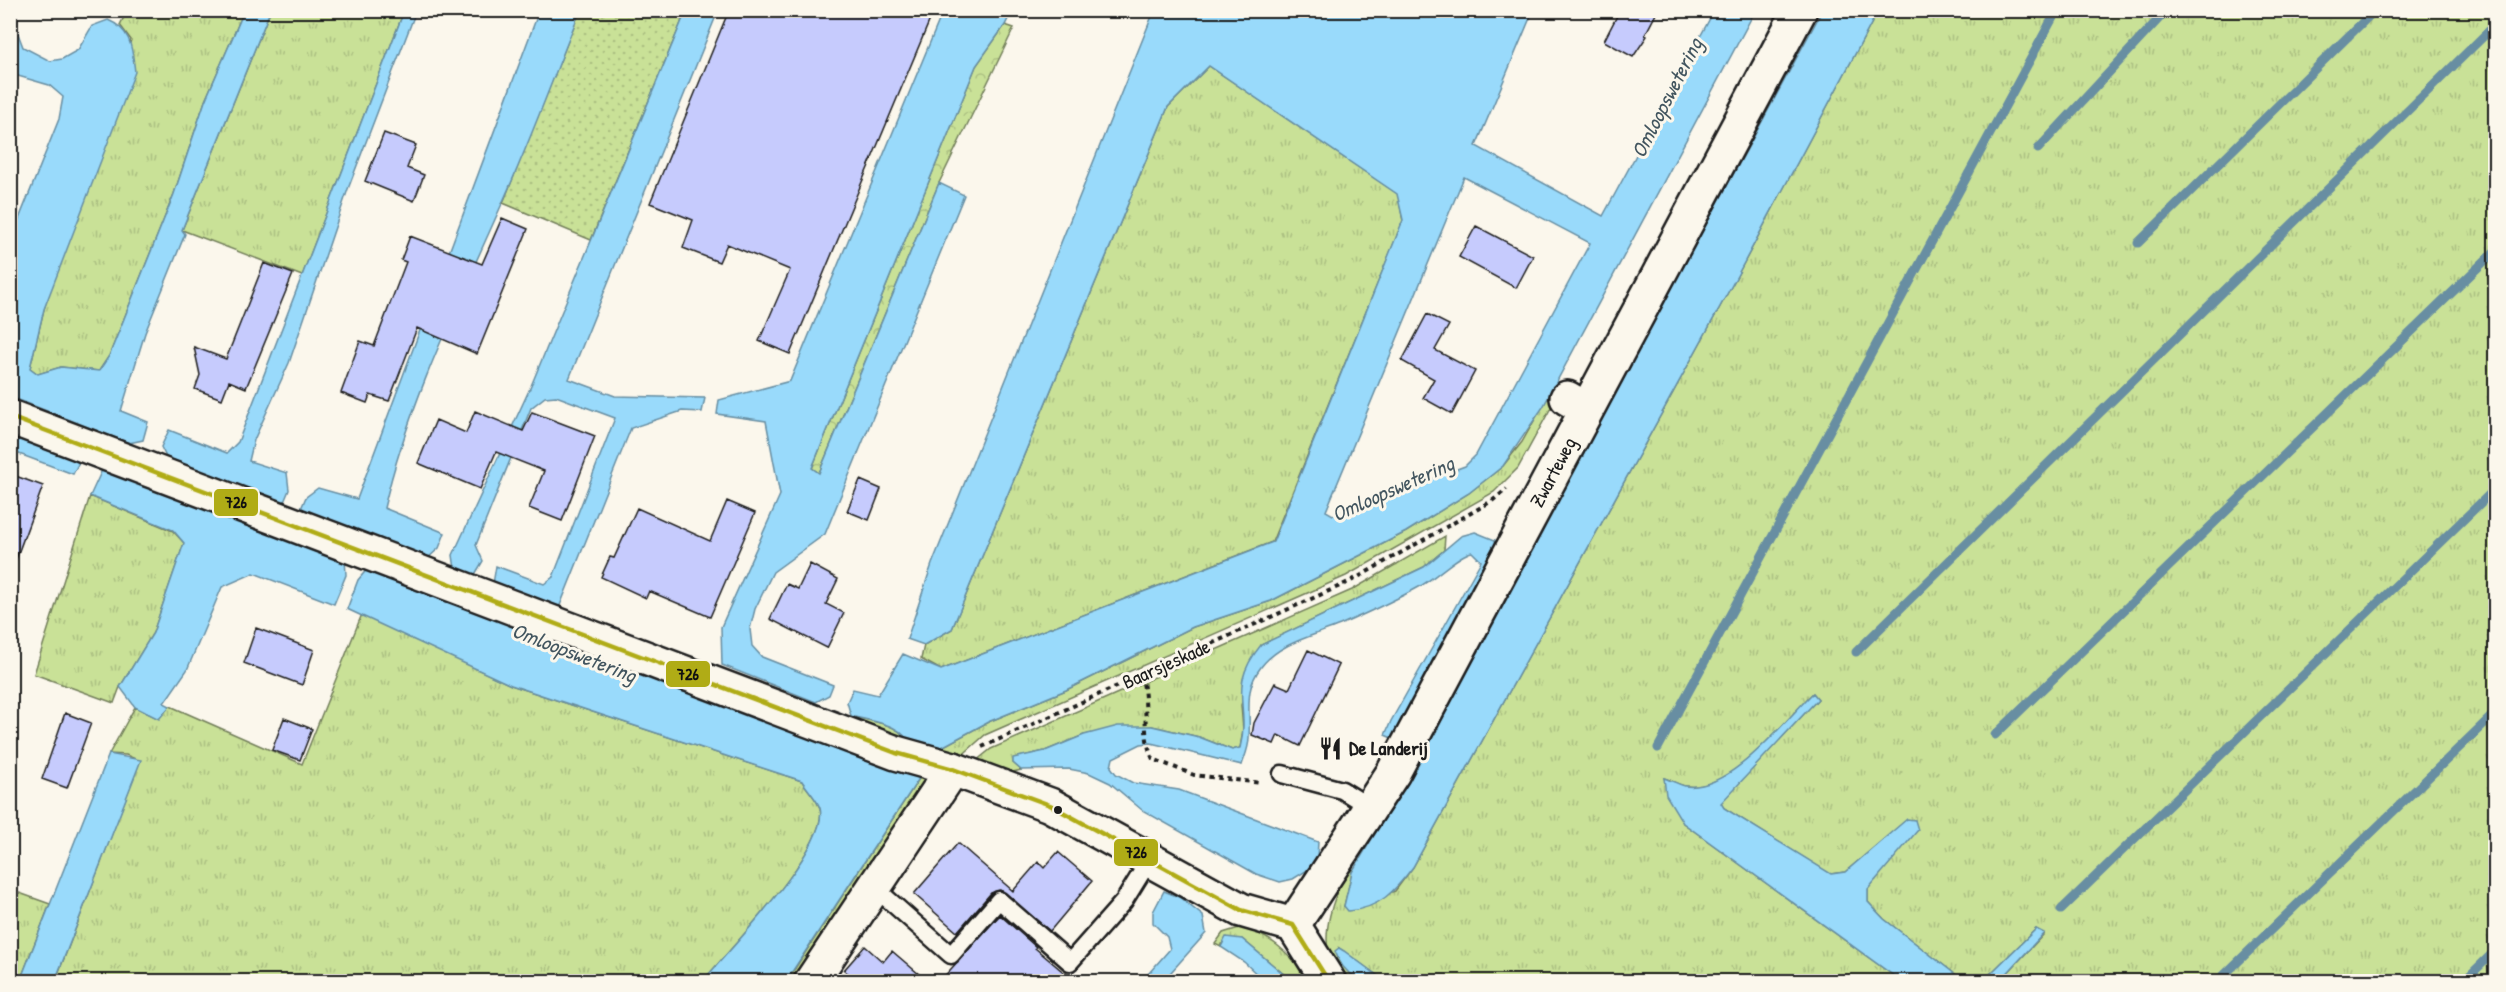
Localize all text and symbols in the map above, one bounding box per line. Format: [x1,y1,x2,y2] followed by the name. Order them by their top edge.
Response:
[1624,31,1710,163] water label: Omloopswetering
[1523,432,1582,512] street label: Zwarteweg
[1327,448,1460,528] water label: Omloopswetering
[213,488,259,517] line badge: 726
[224,491,248,513] text: 726
[508,616,642,690] water label: Omloopswetering
[1118,632,1214,695] street label: Baarsjeskade
[665,660,711,688] line badge: 726
[676,663,700,685] text: 726
[1349,734,1428,761] place label: De Landerij
[1318,735,1344,761] restaurant icon: De Landerij
[1052,804,1064,816] unlabelled marker
[1113,838,1159,867] line badge: 726
[1124,841,1148,863] text: 726

